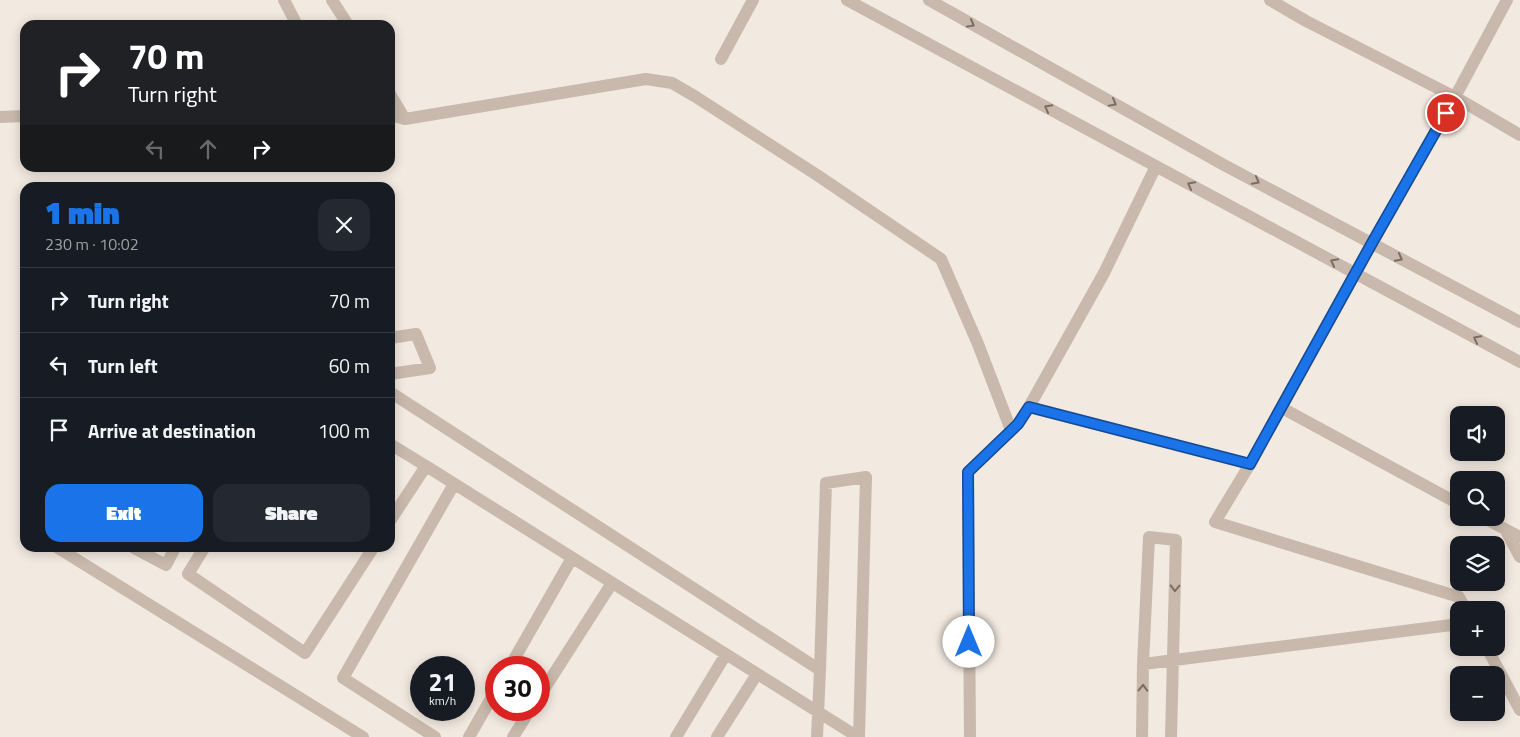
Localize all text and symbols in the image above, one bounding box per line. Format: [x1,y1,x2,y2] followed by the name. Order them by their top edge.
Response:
[966,17,975,27] one-way arrow
[128,29,204,83] text: 70 m
[45,40,110,105] icon: right
[128,77,217,111] text: Turn right
[1425,92,1467,134] pin
[1108,97,1117,107] one-way arrow
[1432,99,1460,127] icon: arrive
[1044,104,1053,114] one-way arrow
[141,135,169,163] icon: left
[194,135,222,163] icon: ahead
[247,135,275,163] icon: right
[1250,175,1259,185] one-way arrow
[1187,181,1196,191] one-way arrow
[45,190,120,236] text: 1 min
[318,199,370,251] button: close
[45,232,139,256] text: 230 m · 10:02
[1394,251,1403,261] one-way arrow
[1330,259,1339,269] one-way arrow
[45,286,73,314] icon: right
[88,286,169,315] text: Turn right
[329,286,370,315] text: 70 m
[1473,336,1482,346] one-way arrow
[45,351,73,379] icon: left
[88,351,158,380] text: Turn left
[329,351,370,380] text: 60 m
[1450,406,1505,721] map controls
[1450,406,1505,461] button: sound
[45,416,73,444] icon: arrive
[88,416,256,445] text: Arrive at destination
[318,416,370,445] text: 100 m
[1450,471,1505,526] button: search
[45,484,203,542] button: Exit
[213,484,370,542] button: Share
[1450,536,1505,591] button: layers
[1170,585,1180,593] one-way arrow
[1450,601,1505,656] button: +
[942,615,994,667] position arrow
[485,656,550,721] speed limit sign: 30
[428,663,457,701] text: 21
[1450,666,1505,721] button: −
[1138,684,1148,692] one-way arrow
[429,691,456,710] text: km/h

